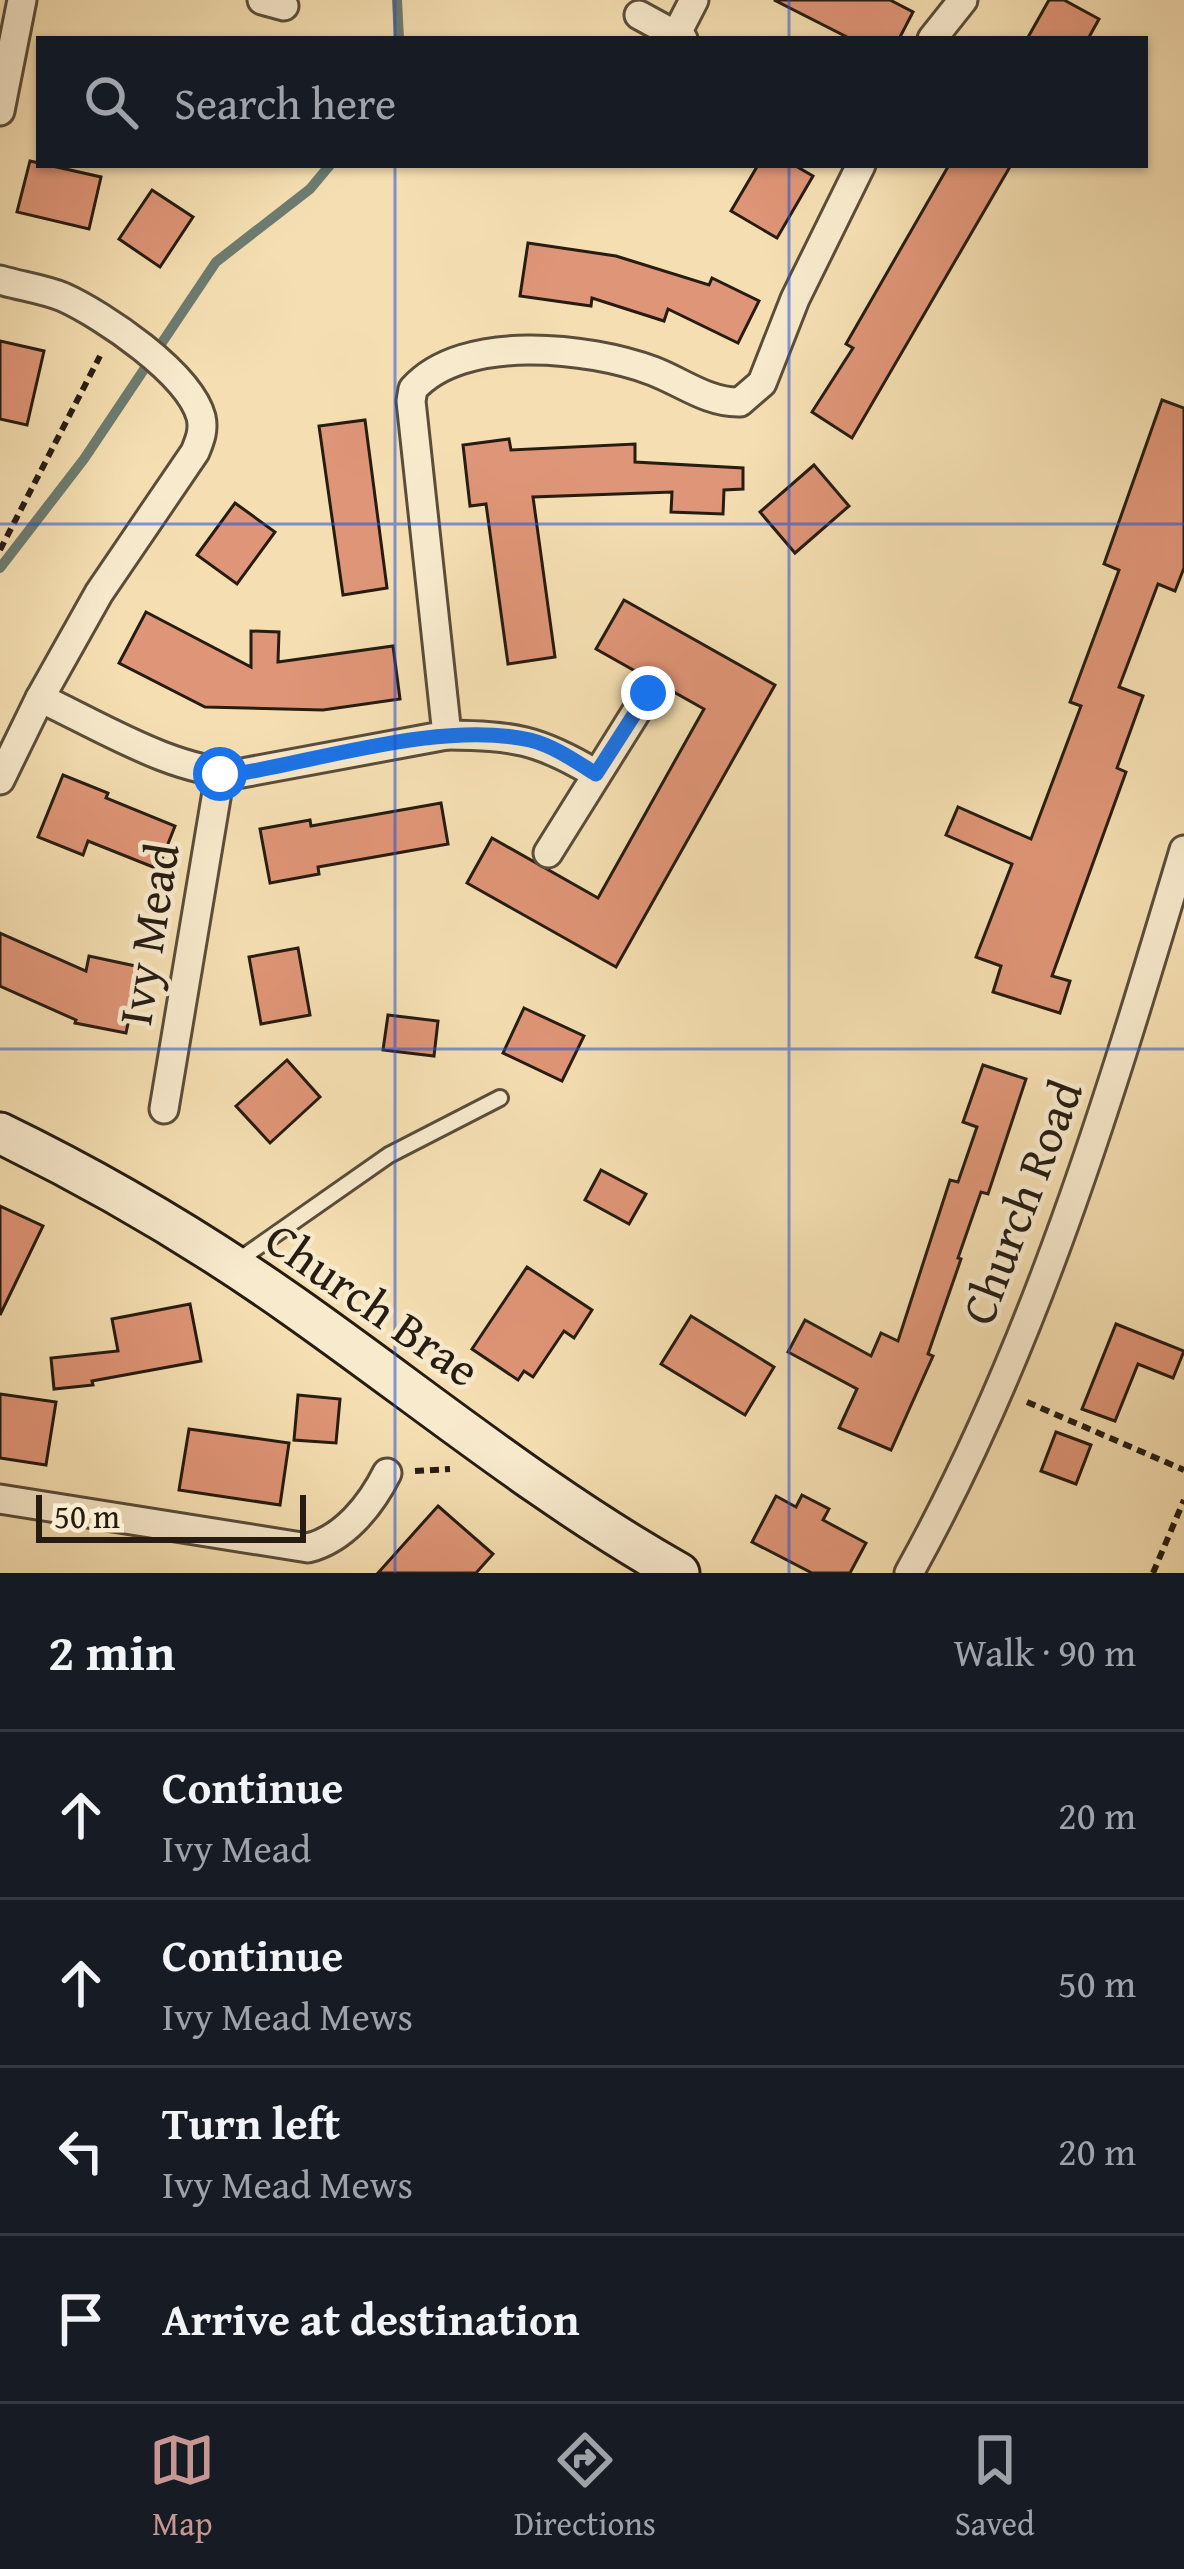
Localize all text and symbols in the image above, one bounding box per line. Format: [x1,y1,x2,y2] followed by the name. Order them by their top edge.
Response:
[36,36,1148,168] search box
[78,69,144,135] icon: search
[174,70,396,135] text: Search here
[621,666,675,720] route end
[193,747,247,801] route start
[98,837,197,1030] street label: Ivy Mead
[941,1069,1100,1334] street label: Church Road
[251,1203,495,1404] street label: Church Brae
[36,1489,306,1542] scale bar
[54,1492,120,1540] text: 50 m
[48,1614,175,1689] text: 2 min
[954,1623,1136,1680] text: Walk · 90 m
[162,1754,343,1819] text: Continue
[48,1782,114,1848] icon: ahead
[1058,1786,1136,1843] text: 20 m
[162,1819,311,1876] text: Ivy Mead
[162,1922,343,1987] text: Continue
[48,1950,114,2016] icon: ahead
[1058,1954,1136,2011] text: 50 m
[162,1987,413,2044] text: Ivy Mead Mews
[162,2090,340,2155] text: Turn left
[48,2118,114,2184] icon: left
[1058,2122,1136,2179] text: 20 m
[162,2155,413,2212] text: Ivy Mead Mews
[48,2286,114,2352] icon: arrive
[162,2286,580,2351] text: Arrive at destination
[149,2427,215,2547] tab: Map
[514,2427,656,2547] tab: Directions
[955,2427,1035,2547] tab: Saved

